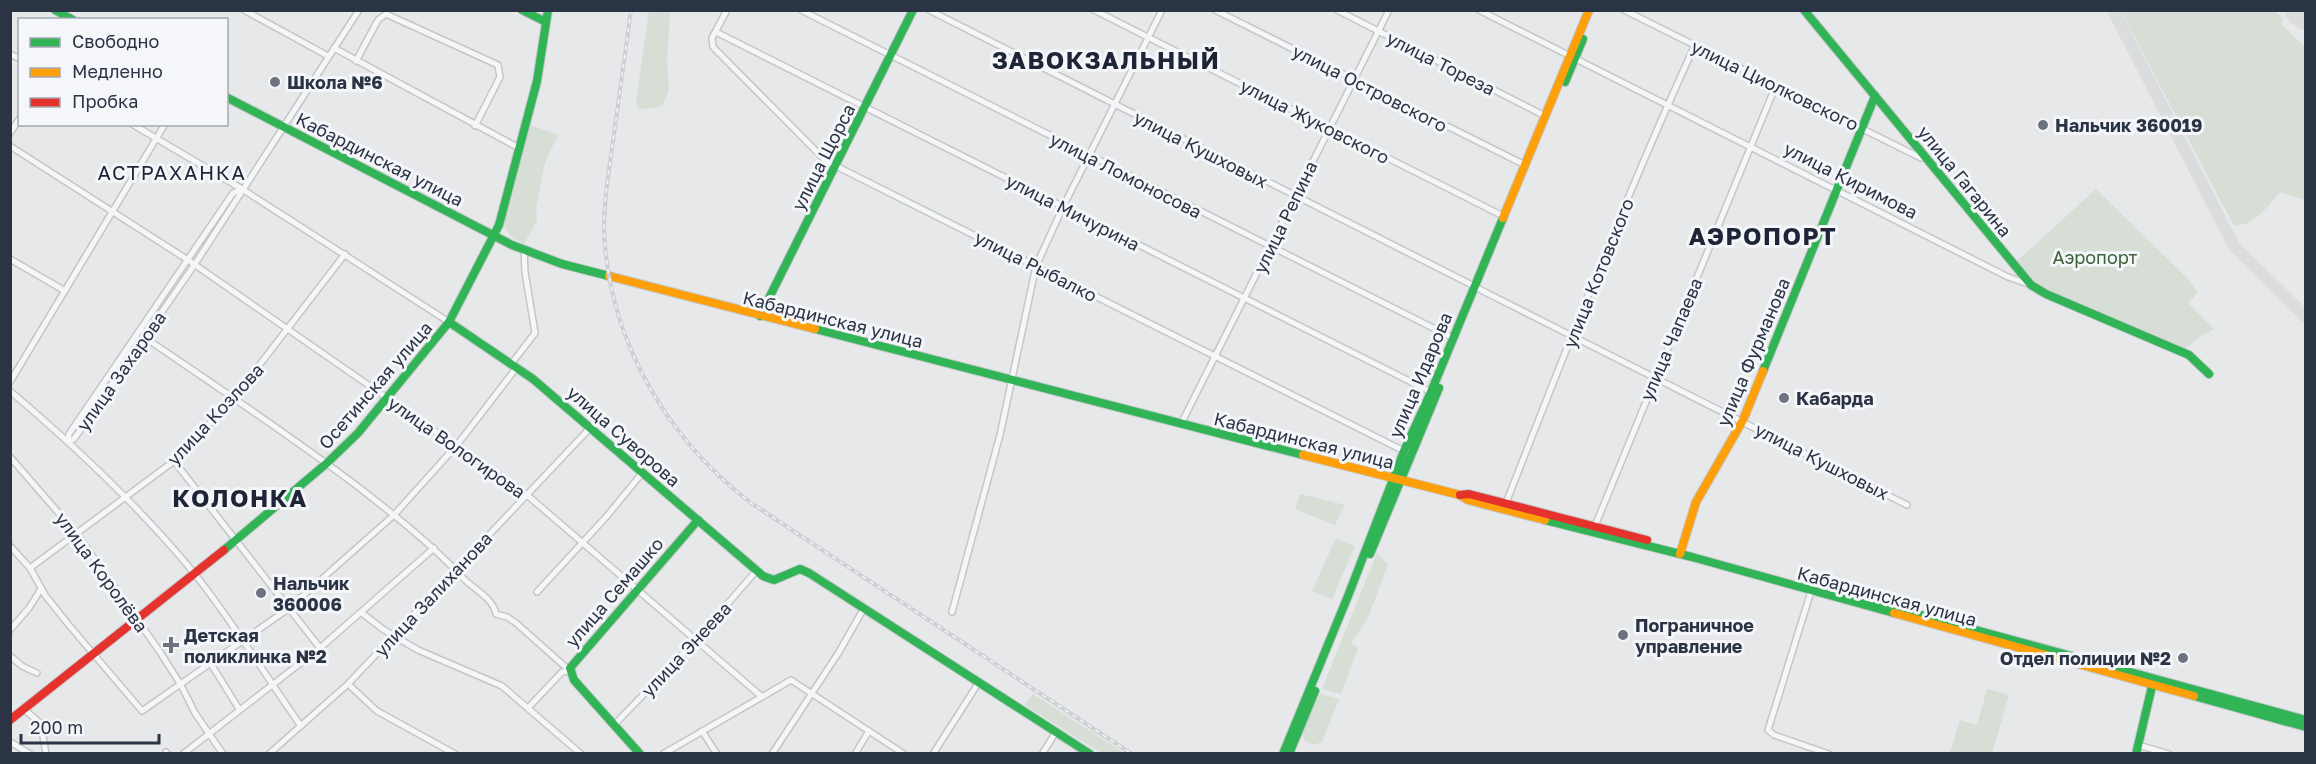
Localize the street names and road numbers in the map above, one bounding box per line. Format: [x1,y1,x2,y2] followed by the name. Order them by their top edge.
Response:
[1383,26,1499,100] street label: улица Тореза
[1688,35,1862,135] street label: улица Циолковского
[1289,39,1451,137] street label: улица Островского
[1237,74,1393,168] street label: улица Жуковского
[787,100,859,214] street label: улица Щорса
[1130,106,1272,192] street label: улица Кушховых
[293,107,467,211] street label: Кабардинская улица
[1913,121,2017,241] street label: улица Гагарина
[1046,127,1206,223] street label: улица Ломоносова
[1781,137,1921,223] street label: улица Киримова
[1248,157,1322,277] street label: улица Репина
[1003,169,1143,255] street label: улица Мичурина
[1558,195,1638,351] street label: улица Котовского
[971,226,1101,306] street label: улица Рыбалко
[1635,274,1707,404] street label: улица Чапаева
[1712,274,1794,430] street label: улица Фурманова
[741,286,925,352] street label: Кабардинская улица
[72,307,170,435] street label: улица Захарова
[1384,309,1456,441] street label: улица Идарова
[314,317,436,453] street label: Осетинская улица
[162,358,268,470] street label: улица Козлова
[563,381,685,491] street label: улица Суворова
[384,391,530,503] street label: улица Вологирова
[1212,407,1396,473] street label: Кабардинская улица
[1751,418,1893,504] street label: улица Кушховых
[51,508,153,636] street label: улица Королёва
[370,527,496,661] street label: улица Залиханова
[560,533,668,651] street label: улица Семашко
[1795,561,1979,631] street label: Кабардинская улица
[636,597,736,701] street label: улица Энеева

